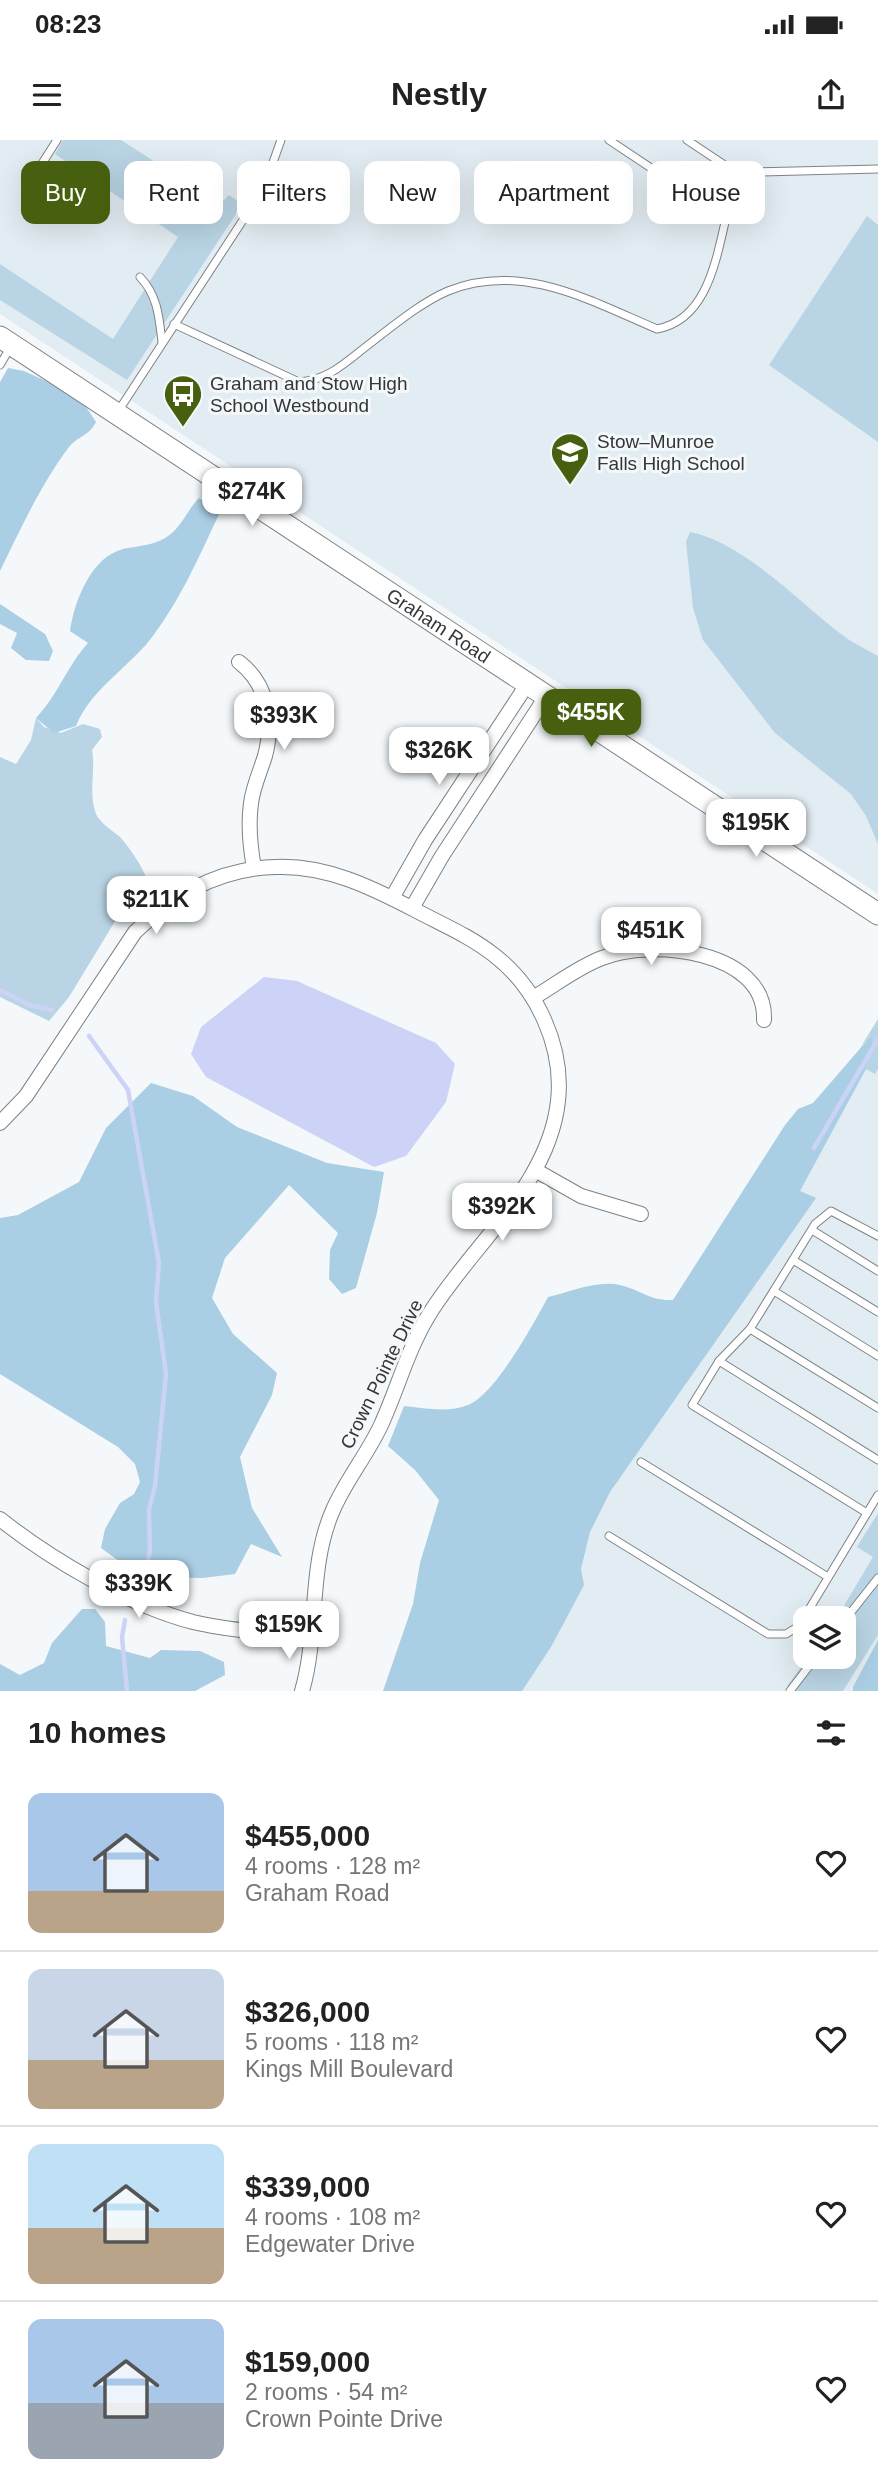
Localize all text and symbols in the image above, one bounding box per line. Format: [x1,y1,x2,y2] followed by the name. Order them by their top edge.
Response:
[35,9,102,39] text: 08:23
[28,76,66,114] icon: menu
[391,76,487,112] text: Nestly
[812,76,850,114] icon: share
[21,161,110,224] chip: Buy
[124,161,223,224] chip: Rent
[237,161,350,224] chip: Filters
[364,161,460,224] chip: New
[474,161,633,224] chip: Apartment
[647,161,765,224] chip: House
[162,373,204,428] bus stop icon: Graham and Stow High School Westbound
[210,373,408,416] place label: Graham and Stow High School Westbound
[549,431,591,486] school or university icon: Stow–Munroe Falls High School
[597,431,745,474] place label: Stow–Munroe Falls High School
[203,468,301,528] pin: $274K
[218,478,286,504] text: $274K
[383,584,494,667] street label: Graham Road
[542,690,640,749] pin: $455K
[235,692,333,752] pin: $393K
[557,699,625,725] text: $455K
[250,702,318,728] text: $393K
[390,728,488,787] pin: $326K
[405,737,473,763] text: $326K
[707,800,805,859] pin: $195K
[722,809,790,835] text: $195K
[107,876,205,936] pin: $211K
[123,886,189,912] text: $211K
[602,908,700,967] pin: $451K
[617,917,685,943] text: $451K
[453,1184,551,1243] pin: $392K
[468,1193,536,1219] text: $392K
[336,1296,427,1452] street label: Crown Pointe Drive
[90,1560,188,1620] pin: $339K
[105,1570,173,1596] text: $339K
[240,1602,338,1661] pin: $159K
[793,1606,856,1669] map controls
[793,1606,856,1669] button: layers
[255,1611,323,1637] text: $159K
[812,1714,850,1752] icon: filters
[28,1716,166,1749] text: 10 homes
[245,1819,370,1852] text: $455,000
[84,1821,168,1905] icon: home
[812,1844,850,1882] icon: heart
[245,1853,420,1879] text: 4 rooms · 128 m²
[245,1880,389,1906] text: Graham Road
[245,1995,370,2028] text: $326,000
[84,1997,168,2081] icon: home
[812,2020,850,2058] icon: heart
[245,2029,418,2055] text: 5 rooms · 118 m²
[245,2056,453,2082] text: Kings Mill Boulevard
[245,2170,370,2203] text: $339,000
[84,2172,168,2256] icon: home
[812,2195,850,2233] icon: heart
[245,2204,420,2230] text: 4 rooms · 108 m²
[245,2231,415,2257] text: Edgewater Drive
[245,2345,370,2378] text: $159,000
[84,2347,168,2431] icon: home
[812,2370,850,2408] icon: heart
[245,2379,407,2405] text: 2 rooms · 54 m²
[245,2406,443,2432] text: Crown Pointe Drive

